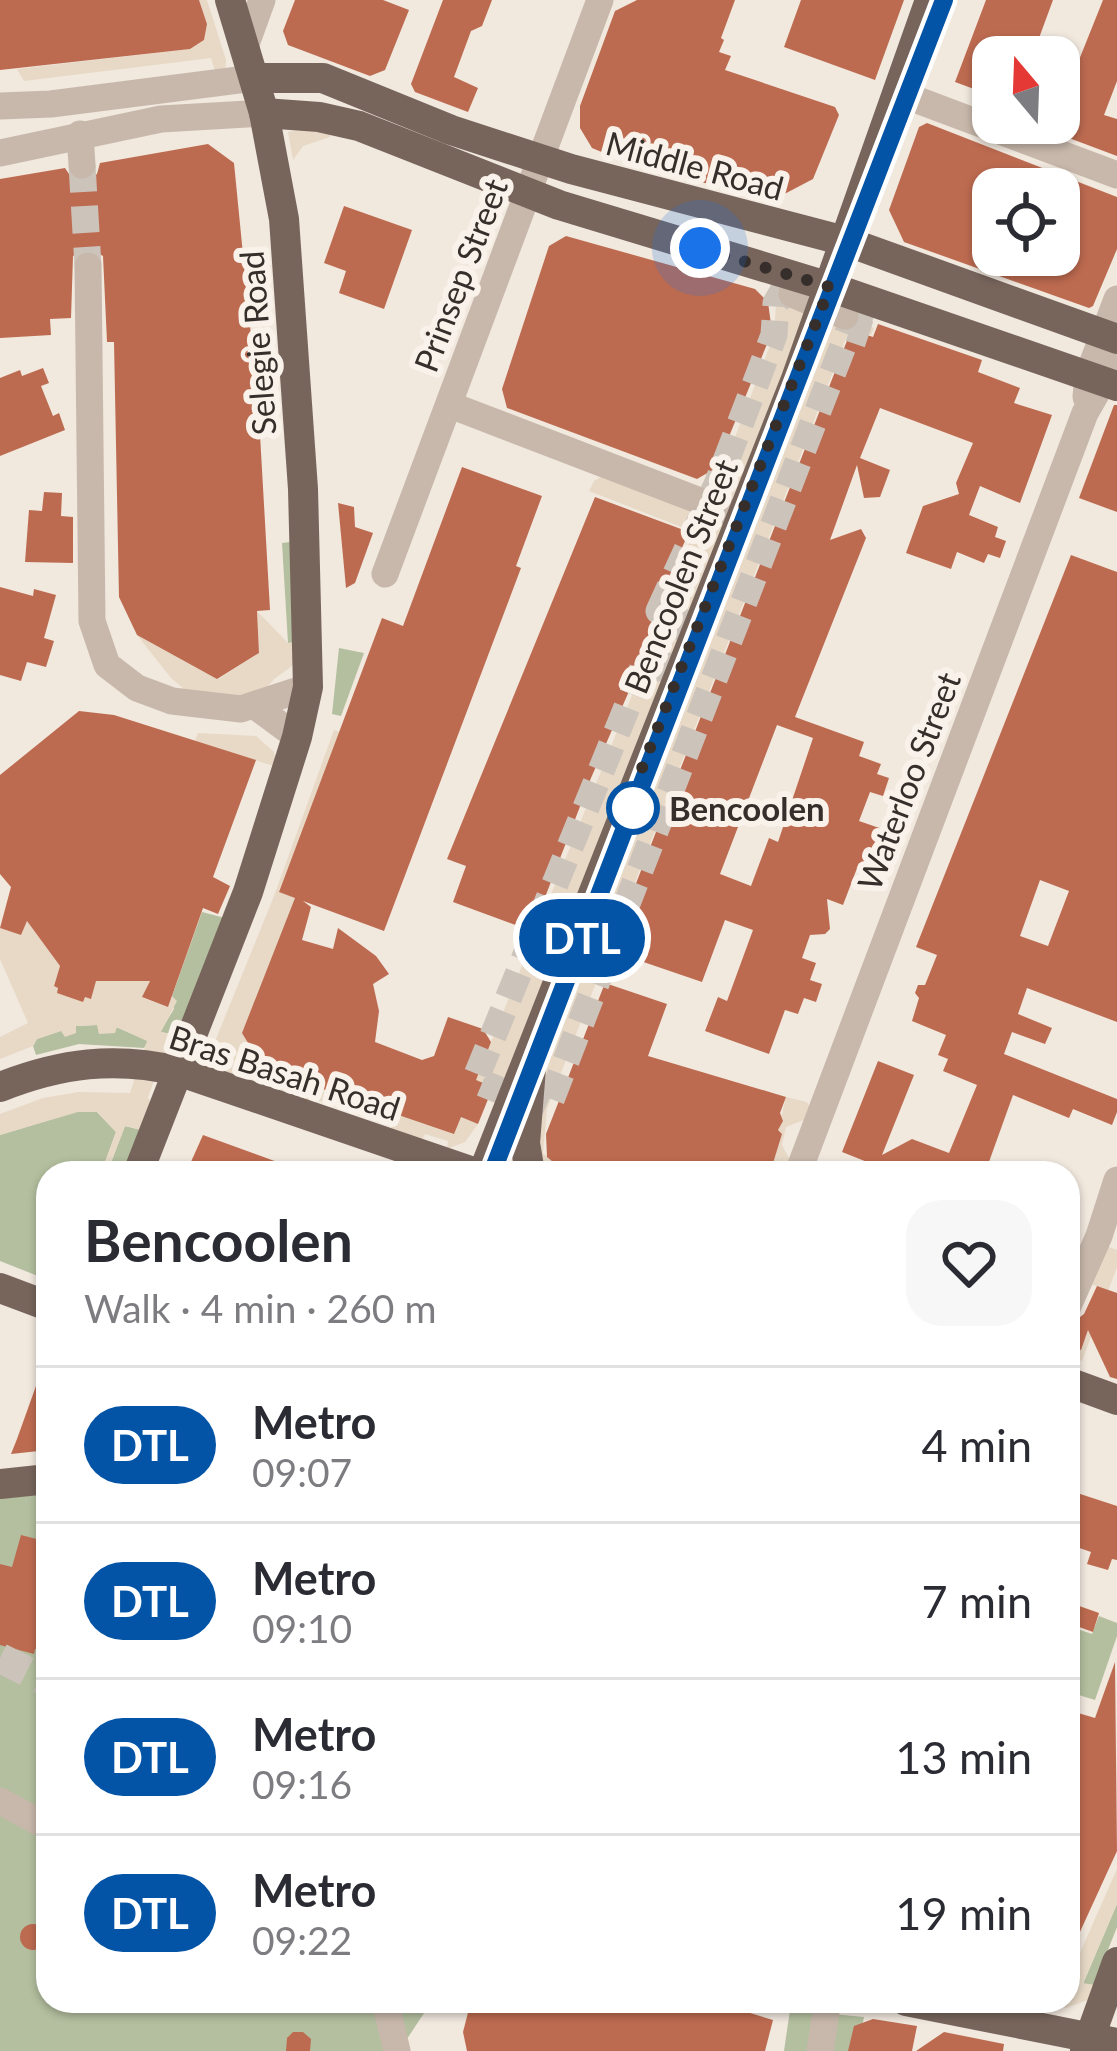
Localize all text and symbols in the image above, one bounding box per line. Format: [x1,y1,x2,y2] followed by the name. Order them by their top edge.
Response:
[972,36,1080,144] north arrow
[972,36,1080,276] map controls
[602,122,788,208] street label: Middle Road
[972,168,1080,276] button: locate
[405,173,515,377] street label: Prinsep Street
[670,218,730,278] your location
[231,250,283,436] street label: Selegie Road
[615,453,745,699] street label: Bencoolen Street
[848,666,968,896] street label: Waterloo Street
[608,783,658,833] marker: Bencoolen
[669,788,825,828] place label: Bencoolen
[513,899,651,977] line badge: DTL
[543,913,621,963] text: DTL
[165,1016,405,1128] street label: Bras Basah Road
[906,1200,1032,1326] button: heart
[84,1206,353,1274] text: Bencoolen
[84,1285,437,1331] text: Walk · 4 min · 260 m
[252,1395,376,1449] text: Metro
[921,1418,1032,1472] text: 4 min
[111,1420,189,1470] text: DTL
[252,1449,352,1495] text: 09:07
[252,1551,376,1605] text: Metro
[921,1574,1032,1628] text: 7 min
[111,1576,189,1626] text: DTL
[252,1605,352,1651] text: 09:10
[252,1707,376,1761] text: Metro
[895,1730,1032,1784] text: 13 min
[111,1732,189,1782] text: DTL
[252,1761,352,1807] text: 09:16
[252,1863,376,1917] text: Metro
[895,1886,1032,1940] text: 19 min
[111,1888,189,1938] text: DTL
[252,1917,352,1963] text: 09:22

